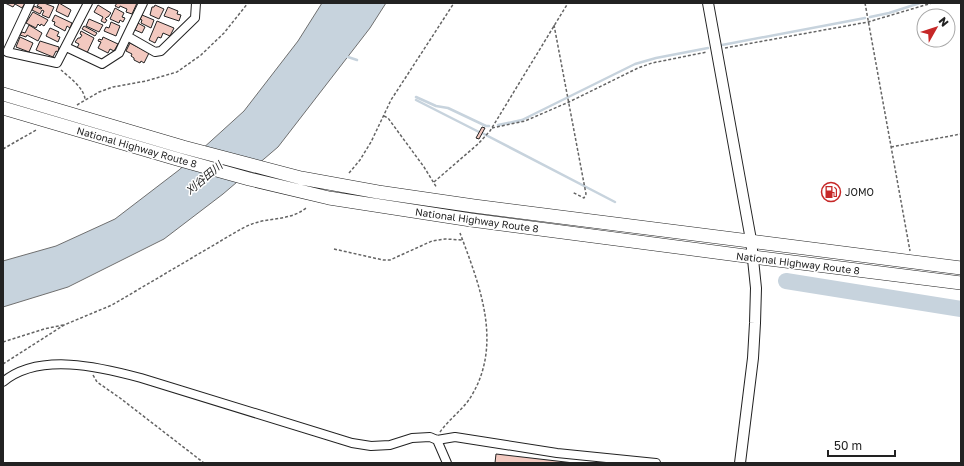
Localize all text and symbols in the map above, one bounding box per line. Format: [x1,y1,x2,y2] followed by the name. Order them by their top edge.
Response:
[916,8,956,48] north arrow
[936,14,952,29] text: N
[76,124,198,170] street label: National Highway Route 8
[183,158,225,197] water label: 刈谷田川
[820,181,842,203] fuel station icon: JOMO
[845,186,874,198] place label: JOMO
[415,205,539,235] street label: National Highway Route 8
[736,249,860,277] street label: National Highway Route 8
[828,432,895,458] scale bar
[834,438,862,453] text: 50 m

